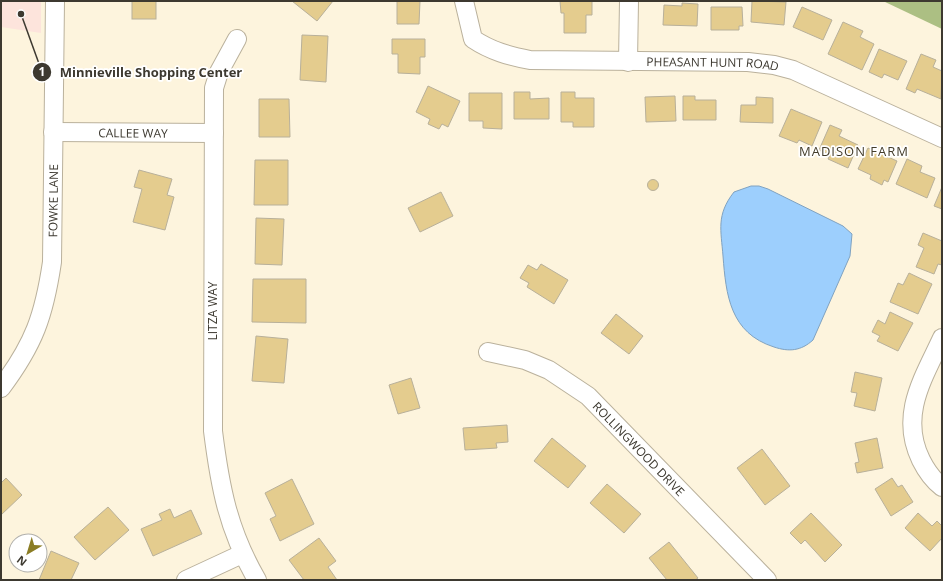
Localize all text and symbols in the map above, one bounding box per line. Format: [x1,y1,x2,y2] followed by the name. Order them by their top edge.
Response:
[646,53,781,74] street label: PHEASANT HUNT ROAD
[32,60,250,85] callout: Minnieville Shopping Center
[39,63,45,80] text: 1
[60,63,242,81] text: Minnieville Shopping Center
[98,124,168,141] street label: CALLEE WAY
[799,142,909,160] district label: MADISON FARM
[44,164,62,238] street label: FOWKE LANE
[204,281,221,341] street label: LITZA WAY
[589,398,689,499] street label: ROLLINGWOOD DRIVE
[8,533,48,573] north arrow
[13,553,30,570] text: N

